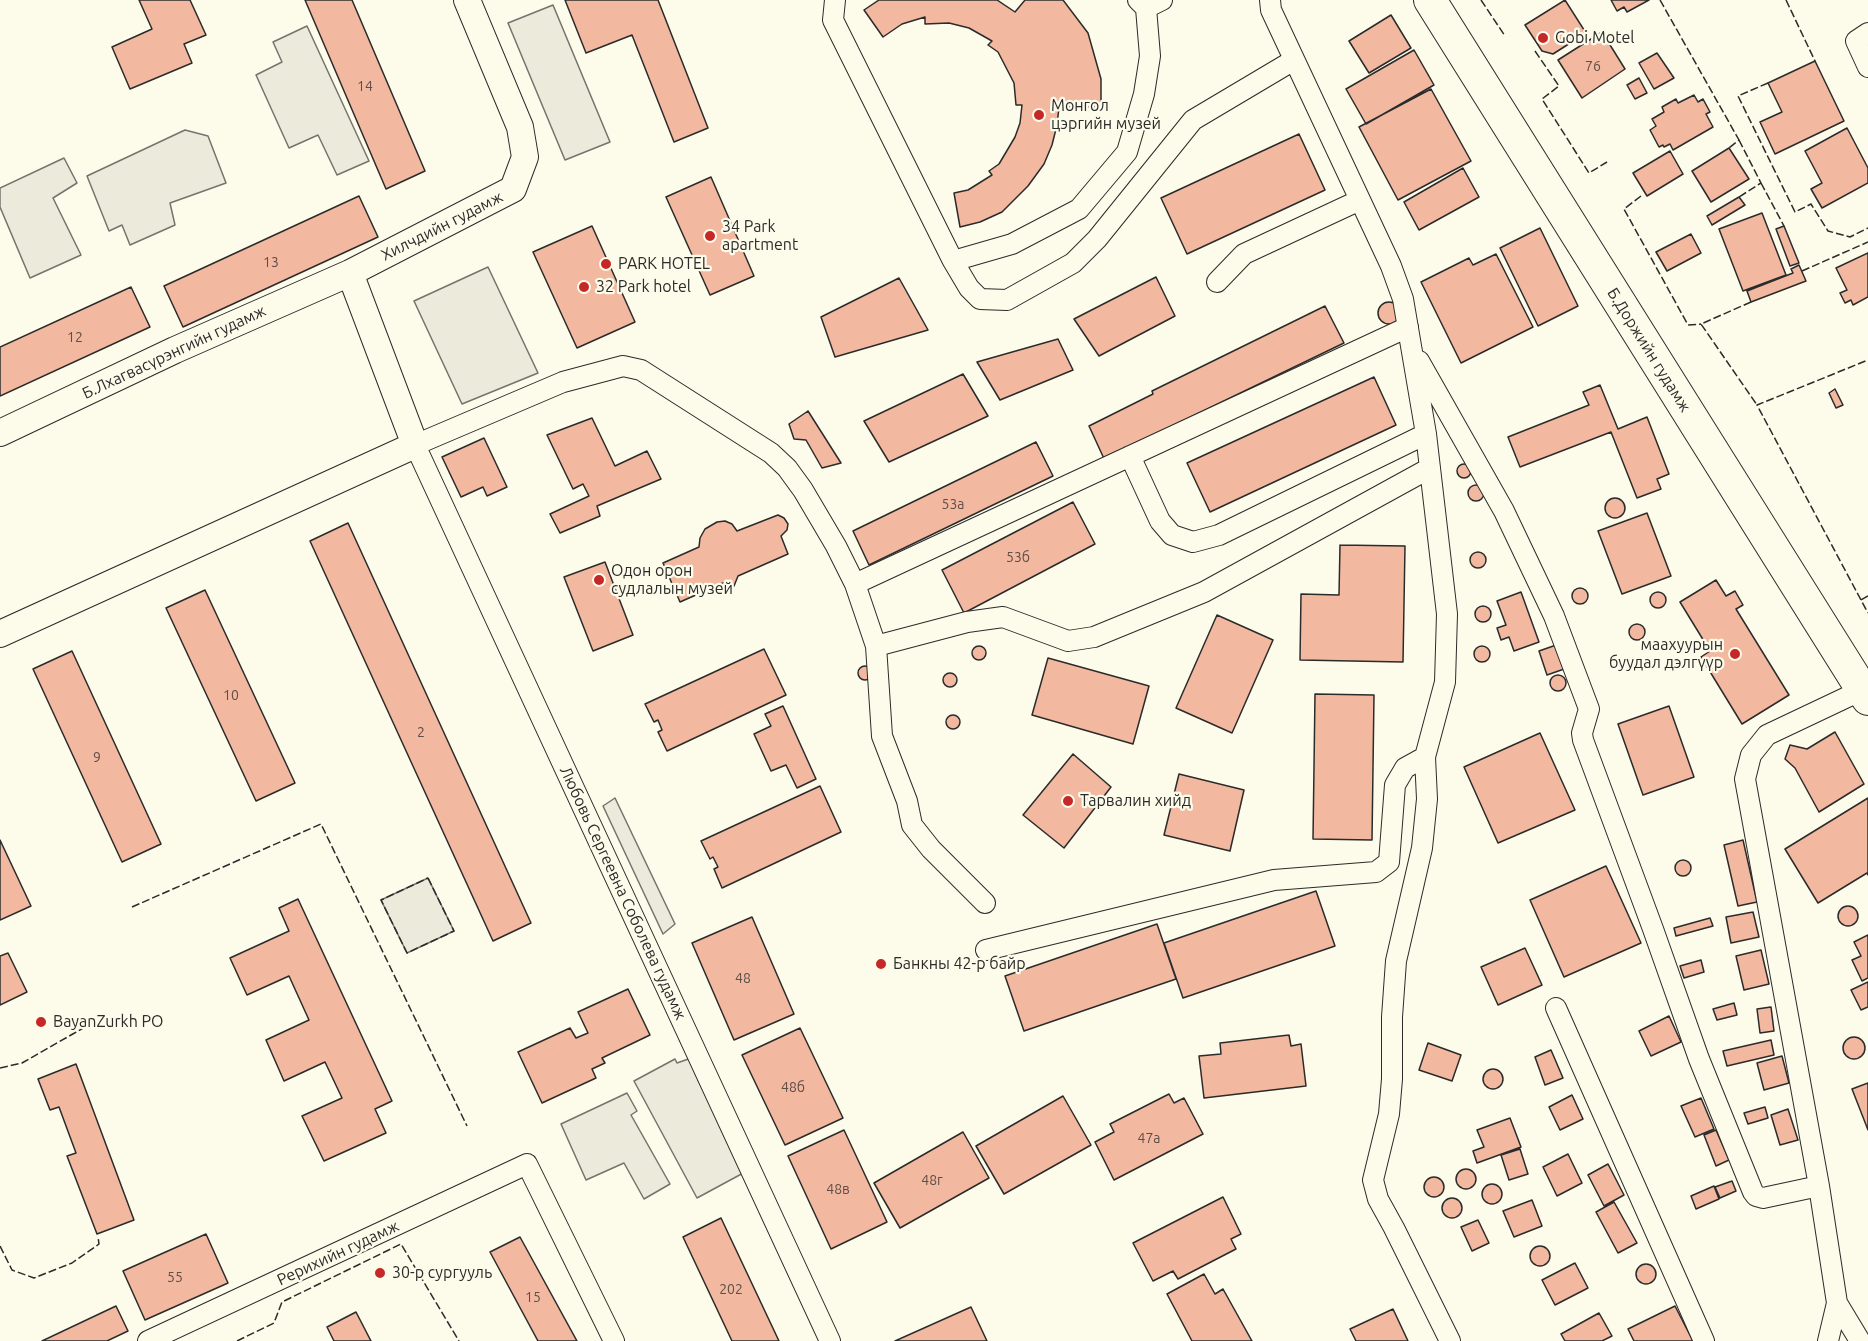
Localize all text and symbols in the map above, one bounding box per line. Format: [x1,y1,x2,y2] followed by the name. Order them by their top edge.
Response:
[1555,28,1634,48] place label: Gobi Motel
[1536,31,1550,45] marker: Gobi Motel
[1585,58,1601,74] house number: 76
[357,78,373,94] house number: 14
[1051,96,1161,134] place label: Монгол цэргийн музей
[1032,108,1046,122] marker: Монгол цэргийн музей
[378,187,506,265] street label: Хилчдийн гудамж
[722,217,798,255] place label: 34 Park apartment
[703,229,717,243] marker: 34 Park apartment
[263,254,279,270] house number: 13
[618,254,710,274] place label: PARK HOTEL
[599,257,613,271] marker: PARK HOTEL
[596,277,691,297] place label: 32 Park hotel
[577,280,591,294] marker: 32 Park hotel
[1603,284,1695,416] street label: Б.Доржийн гудамж
[79,301,269,403] street label: Б.Лхагвасүрэнгийн гудамж
[67,329,83,345] house number: 12
[942,496,964,512] house number: 53a
[1006,549,1030,565] house number: 53б
[611,561,733,599] place label: Одон орон судлалын музей
[592,573,606,587] marker: Одон орон судлалын музей
[1609,635,1723,673] place label: маахуурын буудал дэлгүүр
[1728,647,1742,661] marker: маахуурын буудал дэлгүүр
[223,687,239,703] house number: 10
[417,724,425,740] house number: 2
[93,749,101,765] house number: 9
[556,763,690,1023] street label: Любовь Сергеевна Соболева гудамж
[1080,791,1191,811] place label: Тарвалин хийд
[1061,794,1075,808] marker: Тарвалин хийд
[893,954,1026,974] place label: Банкны 42-р байр
[874,957,888,971] marker: Банкны 42-р байр
[735,970,751,986] house number: 48
[53,1012,163,1032] place label: BayanZurkh PO
[34,1015,48,1029] marker: BayanZurkh PO
[781,1079,805,1095] house number: 48б
[1138,1130,1160,1146] house number: 47a
[921,1172,943,1188] house number: 48г
[826,1181,850,1197] house number: 48в
[274,1216,402,1290] street label: Рерихийн гудамж
[392,1263,492,1283] place label: 30-р сургууль
[373,1266,387,1280] marker: 30-р сургууль
[167,1269,183,1285] house number: 55
[719,1281,743,1297] house number: 202
[525,1289,541,1305] house number: 15

